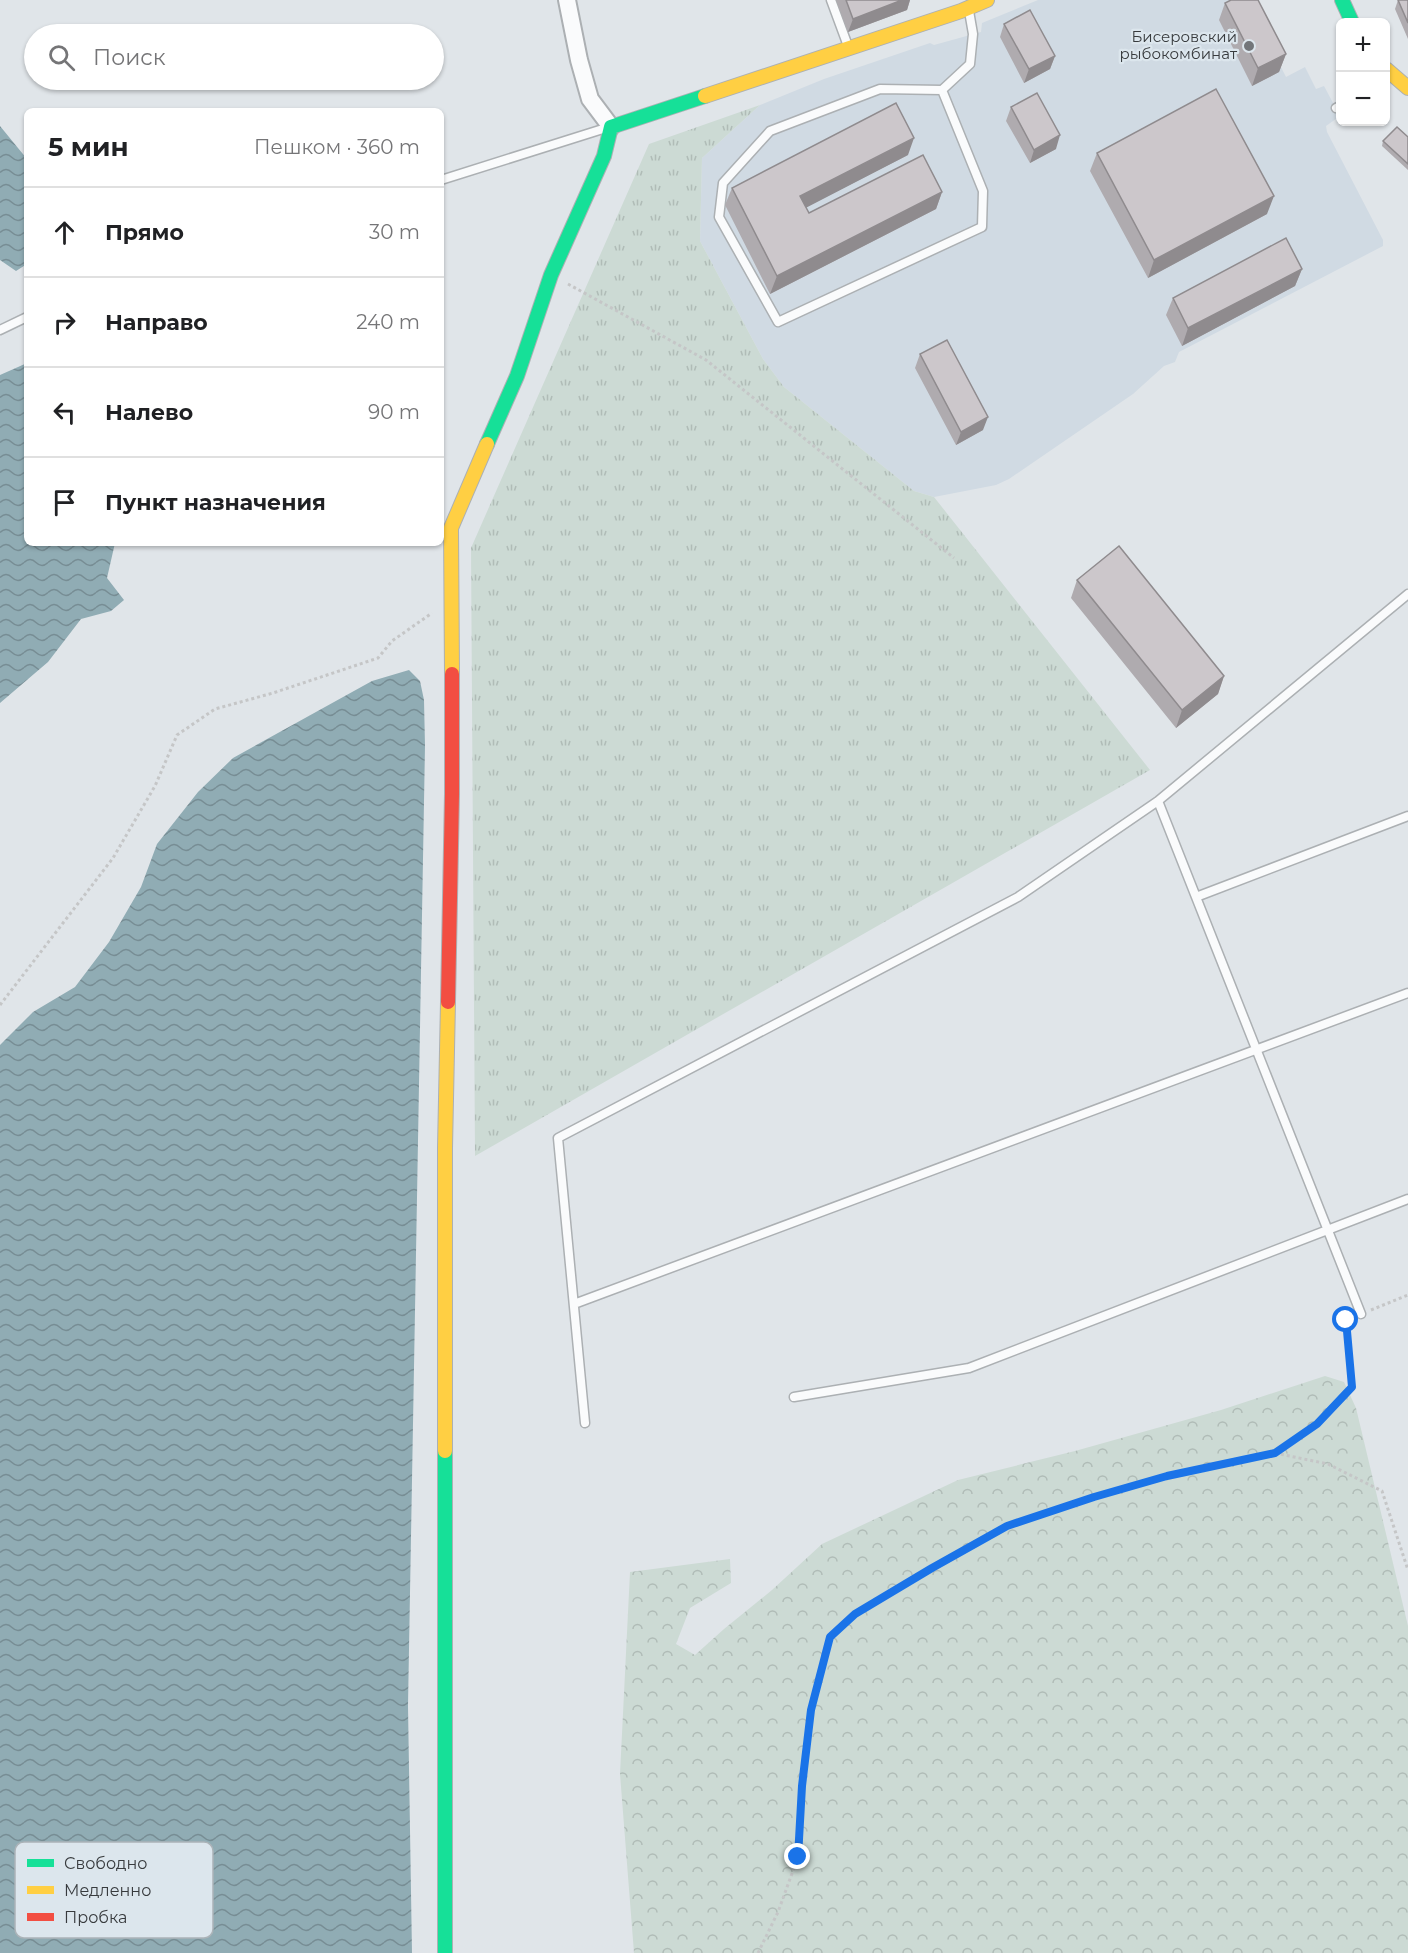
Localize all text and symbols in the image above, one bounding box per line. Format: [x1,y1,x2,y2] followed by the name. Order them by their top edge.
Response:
[1336,18,1390,126] map controls
[1336,18,1390,72] button: +
[24,24,444,90] search box
[1119,27,1238,63] place label: Бисеровский рыбокомбинат
[1242,39,1256,53] marker: Бисеровский рыбокомбинат
[45,41,78,74] icon: search
[93,44,165,71] text: Поиск
[1336,72,1390,126] button: −
[48,131,129,163] text: 5 мин
[254,135,420,159] text: Пешком · 360 m
[48,216,81,249] icon: ahead
[105,219,184,246] text: Прямо
[369,220,420,244] text: 30 m
[48,306,81,339] icon: right
[105,309,208,336] text: Направо
[356,310,420,334] text: 240 m
[48,396,81,429] icon: left
[105,399,193,426] text: Налево
[368,400,420,424] text: 90 m
[48,486,81,519] icon: arrive
[105,489,326,516] text: Пункт назначения
[1332,1306,1358,1332] route start
[15,1842,213,1938] legend
[784,1843,810,1869] route end
[64,1854,147,1873] text: Свободно
[64,1881,151,1900] text: Медленно
[64,1908,127,1927] text: Пробка

